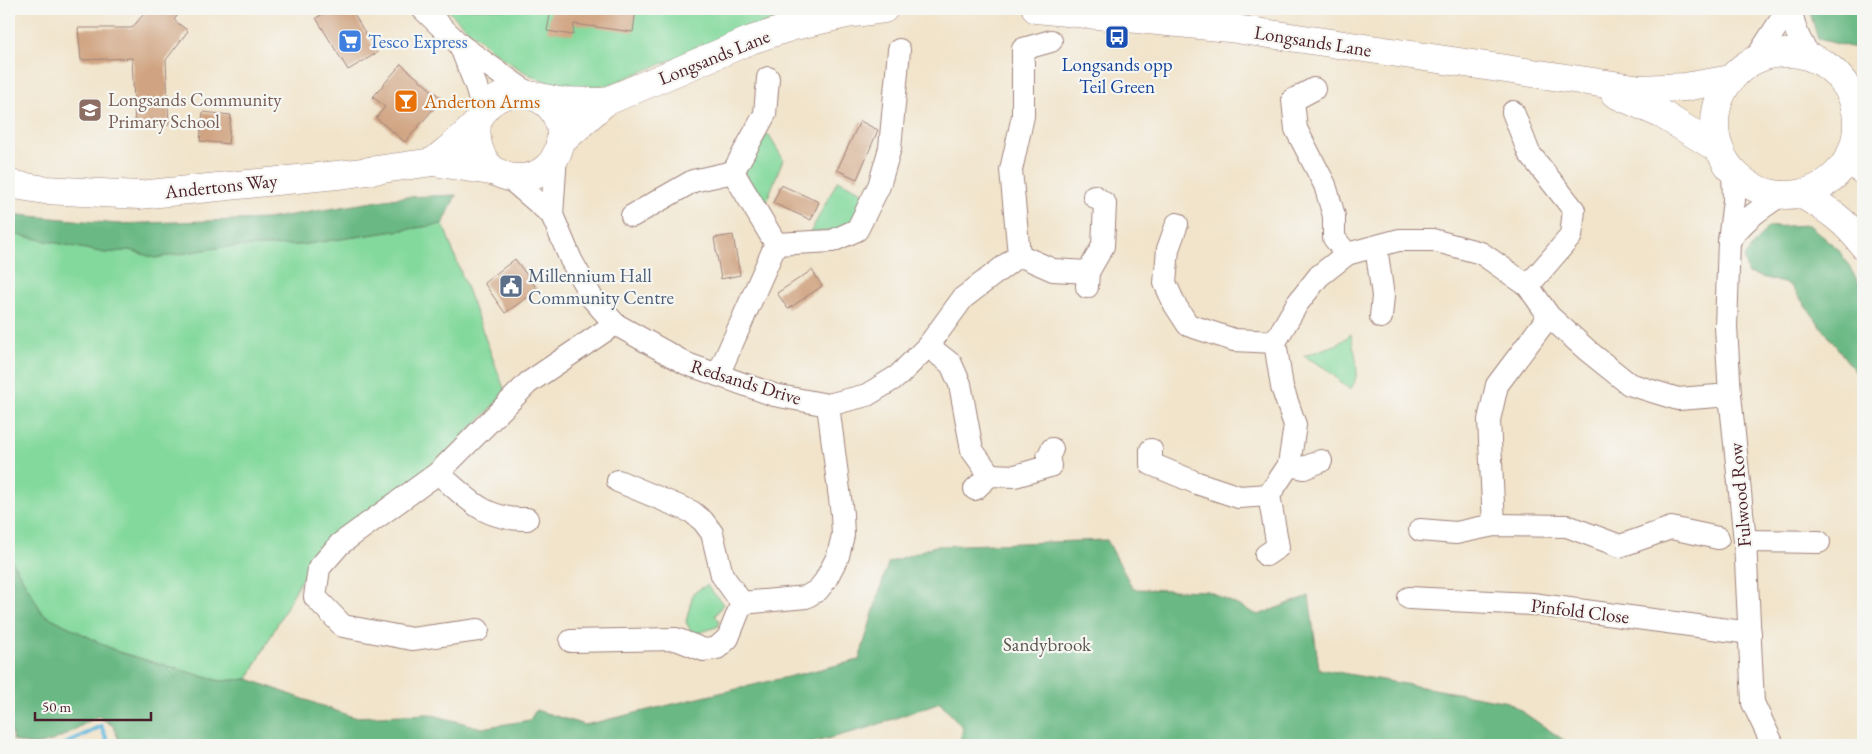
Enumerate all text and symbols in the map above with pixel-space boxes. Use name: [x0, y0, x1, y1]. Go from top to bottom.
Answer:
street label: Longsands Lane: [1253, 19, 1373, 63]
street label: Longsands Lane: [655, 23, 773, 91]
bus stop icon: Longsands opp Teil Green: [1104, 24, 1130, 50]
supermarket icon: Tesco Express: [337, 28, 363, 54]
place label: Tesco Express: [368, 29, 468, 54]
place label: Longsands opp Teil Green: [1061, 52, 1173, 99]
place label: Longsands Community Primary School: [108, 87, 282, 134]
bar icon: Anderton Arms: [393, 88, 419, 114]
place label: Anderton Arms: [423, 89, 540, 114]
school or university icon: Longsands Community Primary School: [77, 97, 103, 123]
street label: Andertons Way: [162, 168, 279, 204]
place label: Millennium Hall Community Centre: [528, 263, 674, 310]
public building icon: Millennium Hall Community Centre: [498, 273, 524, 299]
street label: Redsands Drive: [688, 353, 804, 411]
street label: Fulwood Row: [1723, 441, 1757, 548]
street label: Pinfold Close: [1529, 593, 1631, 629]
park label: Sandybrook: [1003, 632, 1092, 657]
scale bar: [35, 689, 151, 721]
text: 50 m: [42, 697, 71, 716]

